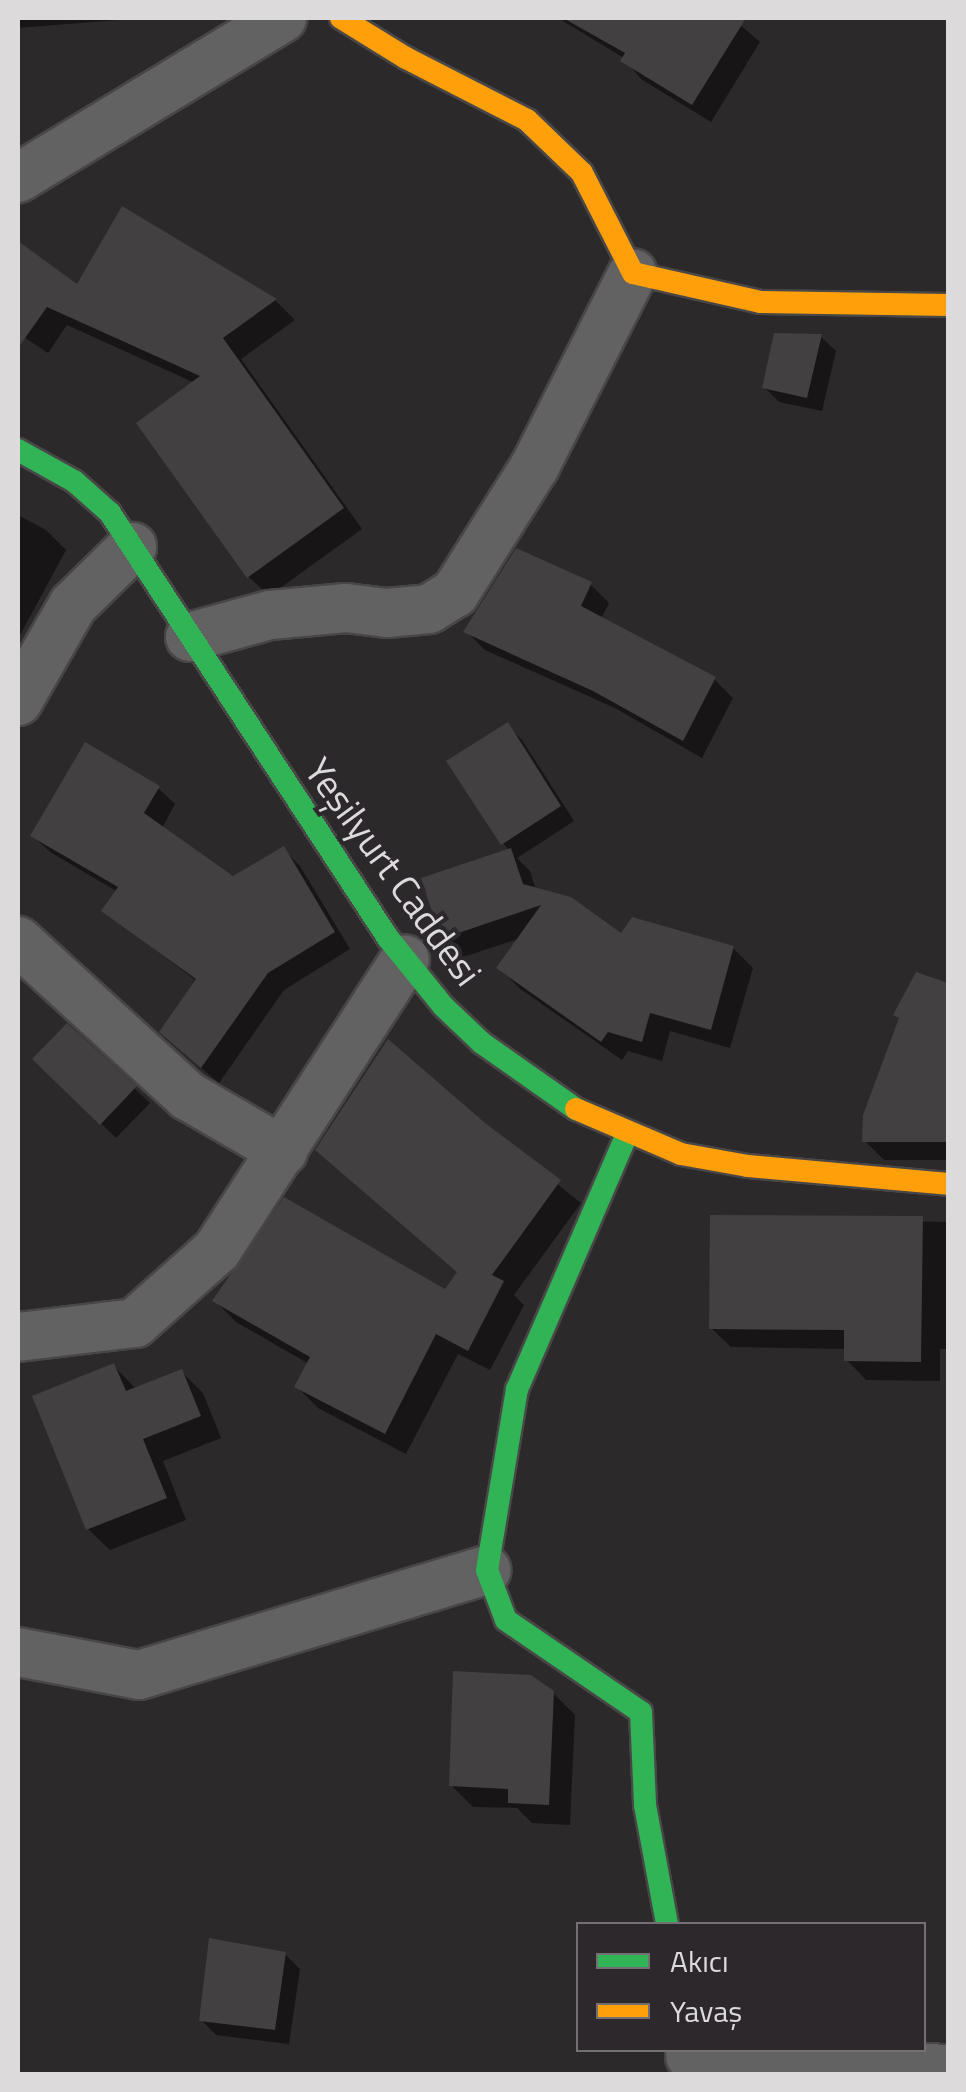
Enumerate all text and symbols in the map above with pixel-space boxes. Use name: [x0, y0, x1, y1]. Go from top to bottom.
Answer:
street label: Yeşilyurt Caddesi: [295, 749, 491, 995]
legend: [576, 1922, 926, 2052]
text: Akıcı: [670, 1938, 728, 1984]
text: Yavaş: [670, 1988, 742, 2034]

